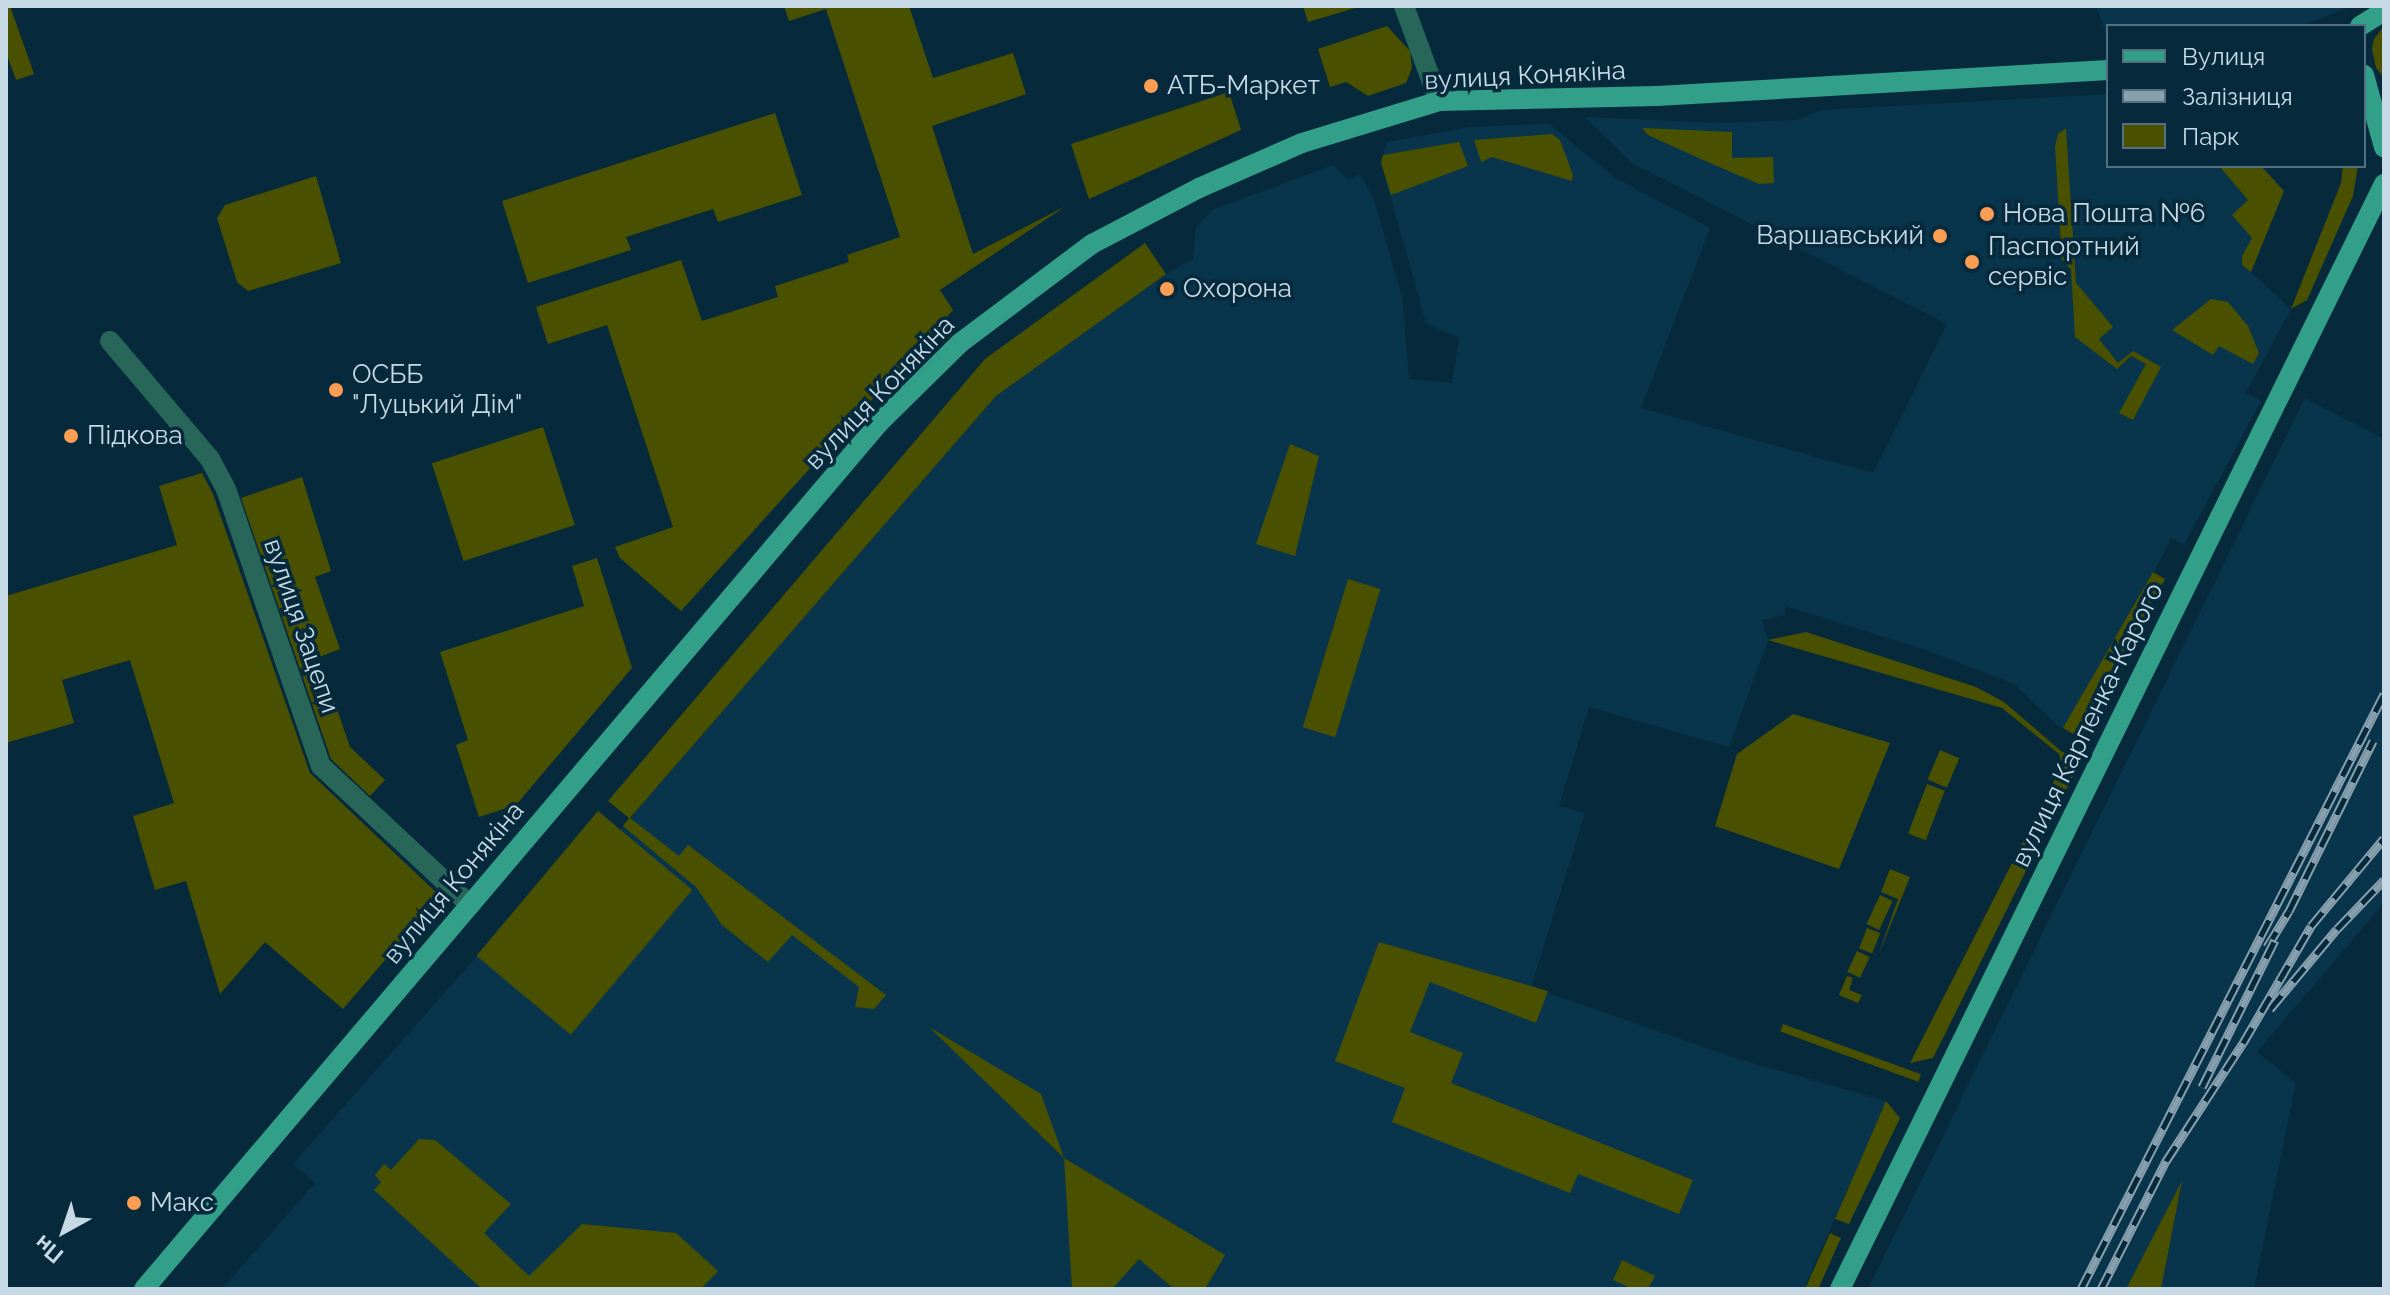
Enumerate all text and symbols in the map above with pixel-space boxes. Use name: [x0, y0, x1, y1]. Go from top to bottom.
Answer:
legend: [2106, 24, 2366, 168]
text: Вулиця: [2182, 42, 2265, 71]
street label: вулиця Конякіна: [1423, 55, 1627, 97]
place label: АТБ-Маркет: [1167, 70, 1320, 102]
marker: АТБ-Маркет: [1142, 77, 1160, 95]
text: Залізниця: [2182, 82, 2293, 111]
text: Парк: [2182, 122, 2240, 151]
place label: Нова Пошта №6: [2003, 198, 2205, 230]
marker: Нова Пошта №6: [1978, 205, 1996, 223]
place label: Варшавський: [1756, 220, 1924, 252]
marker: Варшавський: [1931, 227, 1949, 245]
place label: Паспортний сервіс: [1988, 231, 2140, 292]
marker: Паспортний сервіс: [1963, 253, 1981, 271]
place label: Охорона: [1183, 273, 1292, 305]
marker: Охорона: [1158, 280, 1176, 298]
street label: вулиця Конякіна: [799, 310, 961, 476]
place label: ОСББ "Луцький Дім": [352, 359, 522, 420]
marker: ОСББ "Луцький Дім": [327, 381, 345, 399]
place label: Підкова: [87, 420, 183, 452]
marker: Підкова: [62, 427, 80, 445]
street label: вулиця Зацепи: [257, 535, 345, 717]
street label: вулиця Карпенка-Карого: [2006, 578, 2170, 872]
street label: вулиця Конякіна: [377, 796, 531, 970]
place label: Макс: [150, 1187, 214, 1219]
north arrow: [24, 1191, 104, 1271]
marker: Макс: [125, 1194, 143, 1212]
text: Пн: [29, 1230, 68, 1269]

